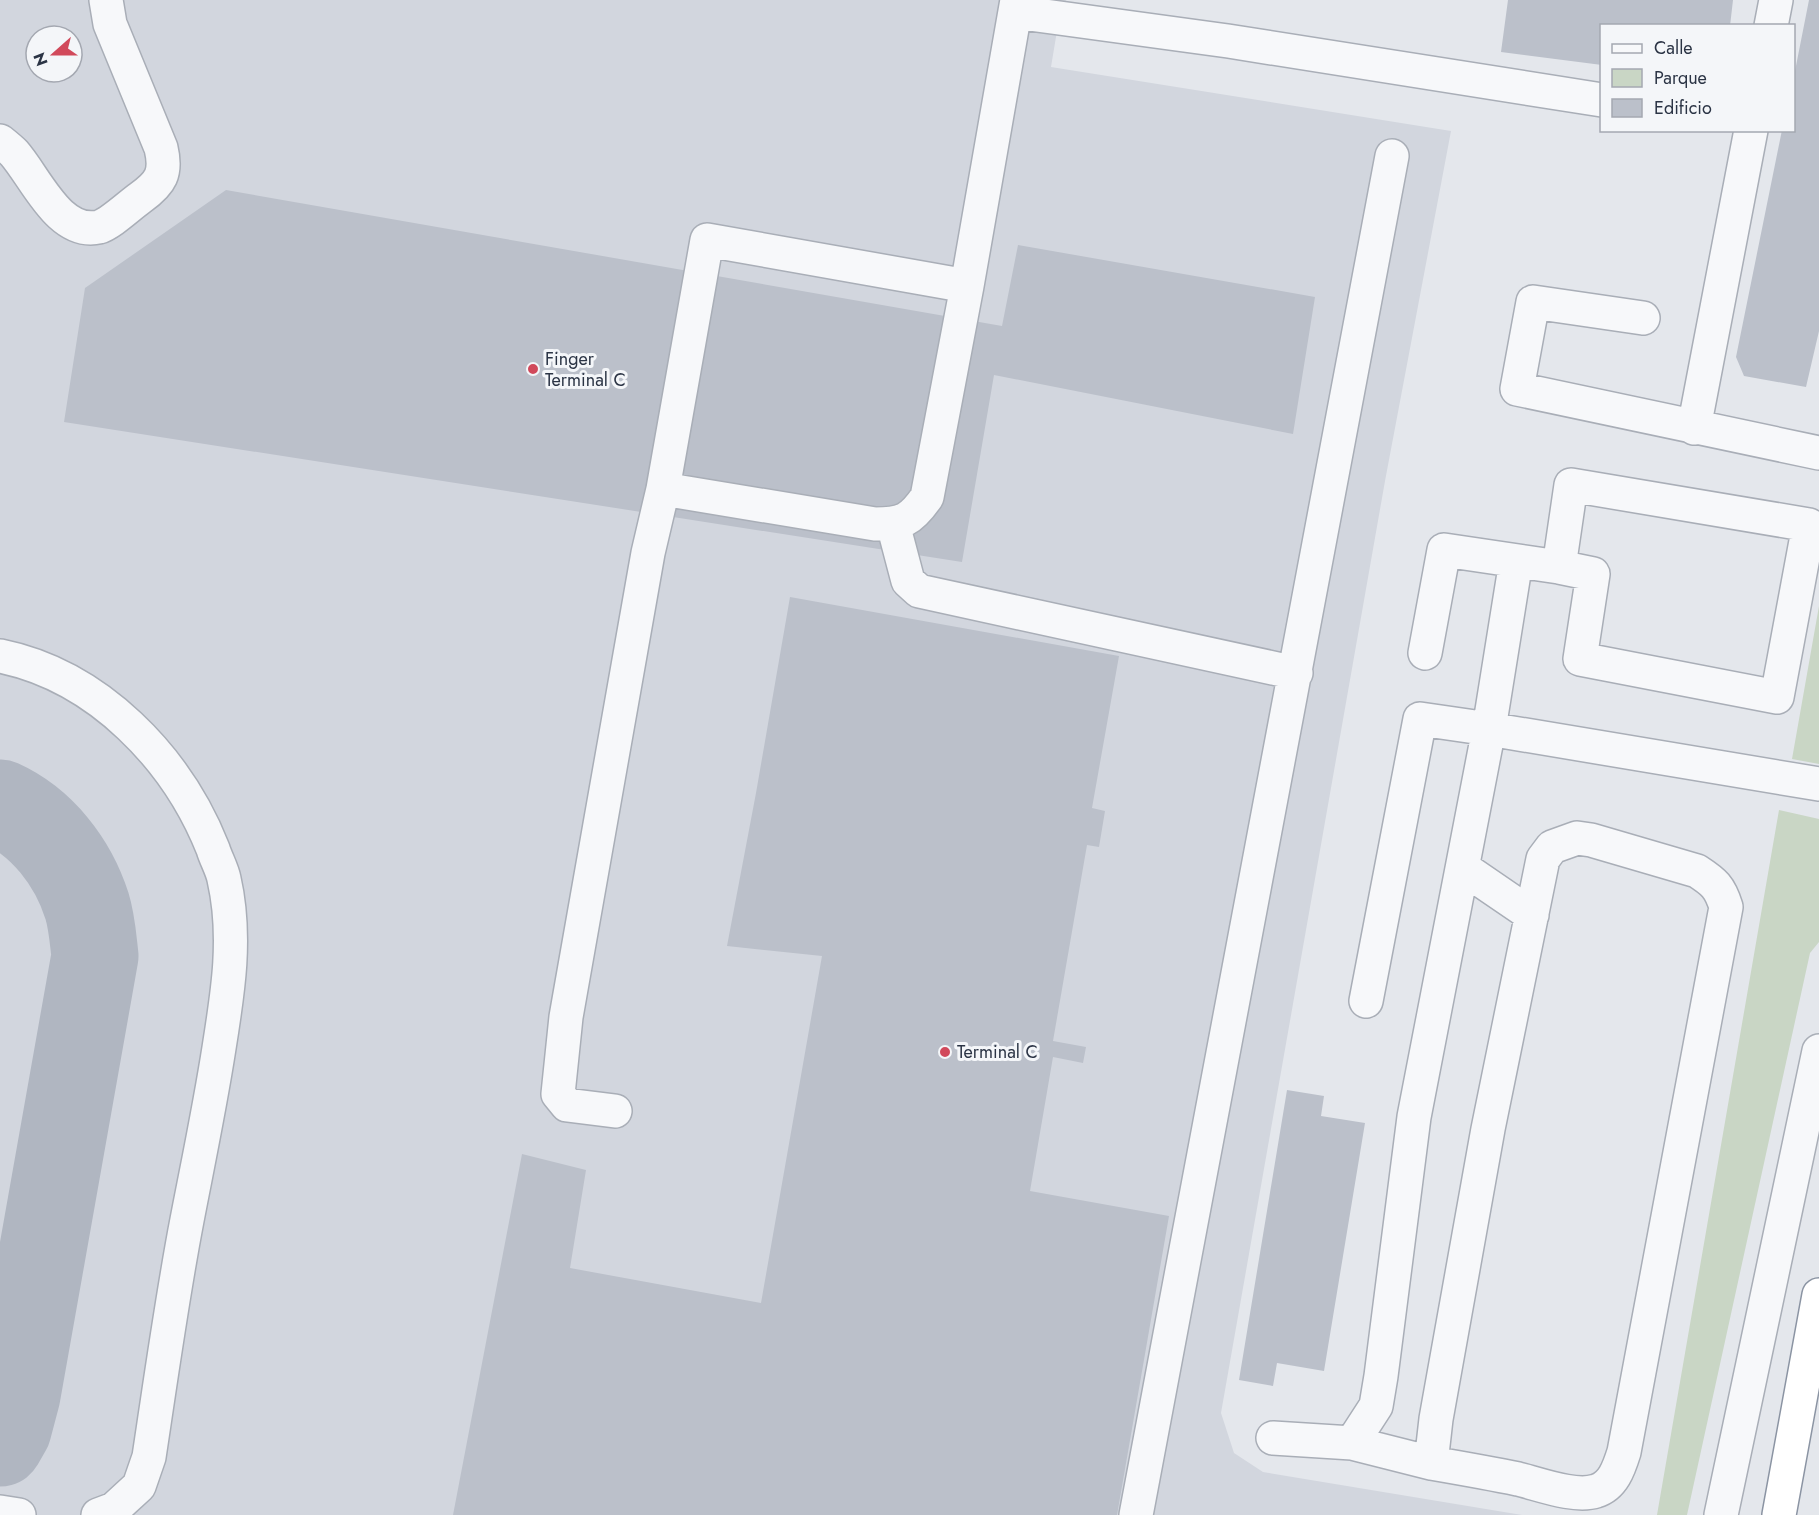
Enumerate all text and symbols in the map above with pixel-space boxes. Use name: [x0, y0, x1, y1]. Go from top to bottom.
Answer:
north arrow: [24, 24, 84, 84]
legend: [1600, 24, 1795, 132]
text: Calle: [1654, 35, 1693, 61]
text: N: [27, 49, 53, 69]
text: Parque: [1654, 65, 1707, 91]
text: Edificio: [1654, 95, 1712, 121]
place label: Finger Terminal C: [545, 346, 626, 393]
marker: Finger Terminal C: [526, 362, 540, 376]
place label: Terminal C: [957, 1039, 1038, 1065]
marker: Terminal C: [938, 1045, 952, 1059]

